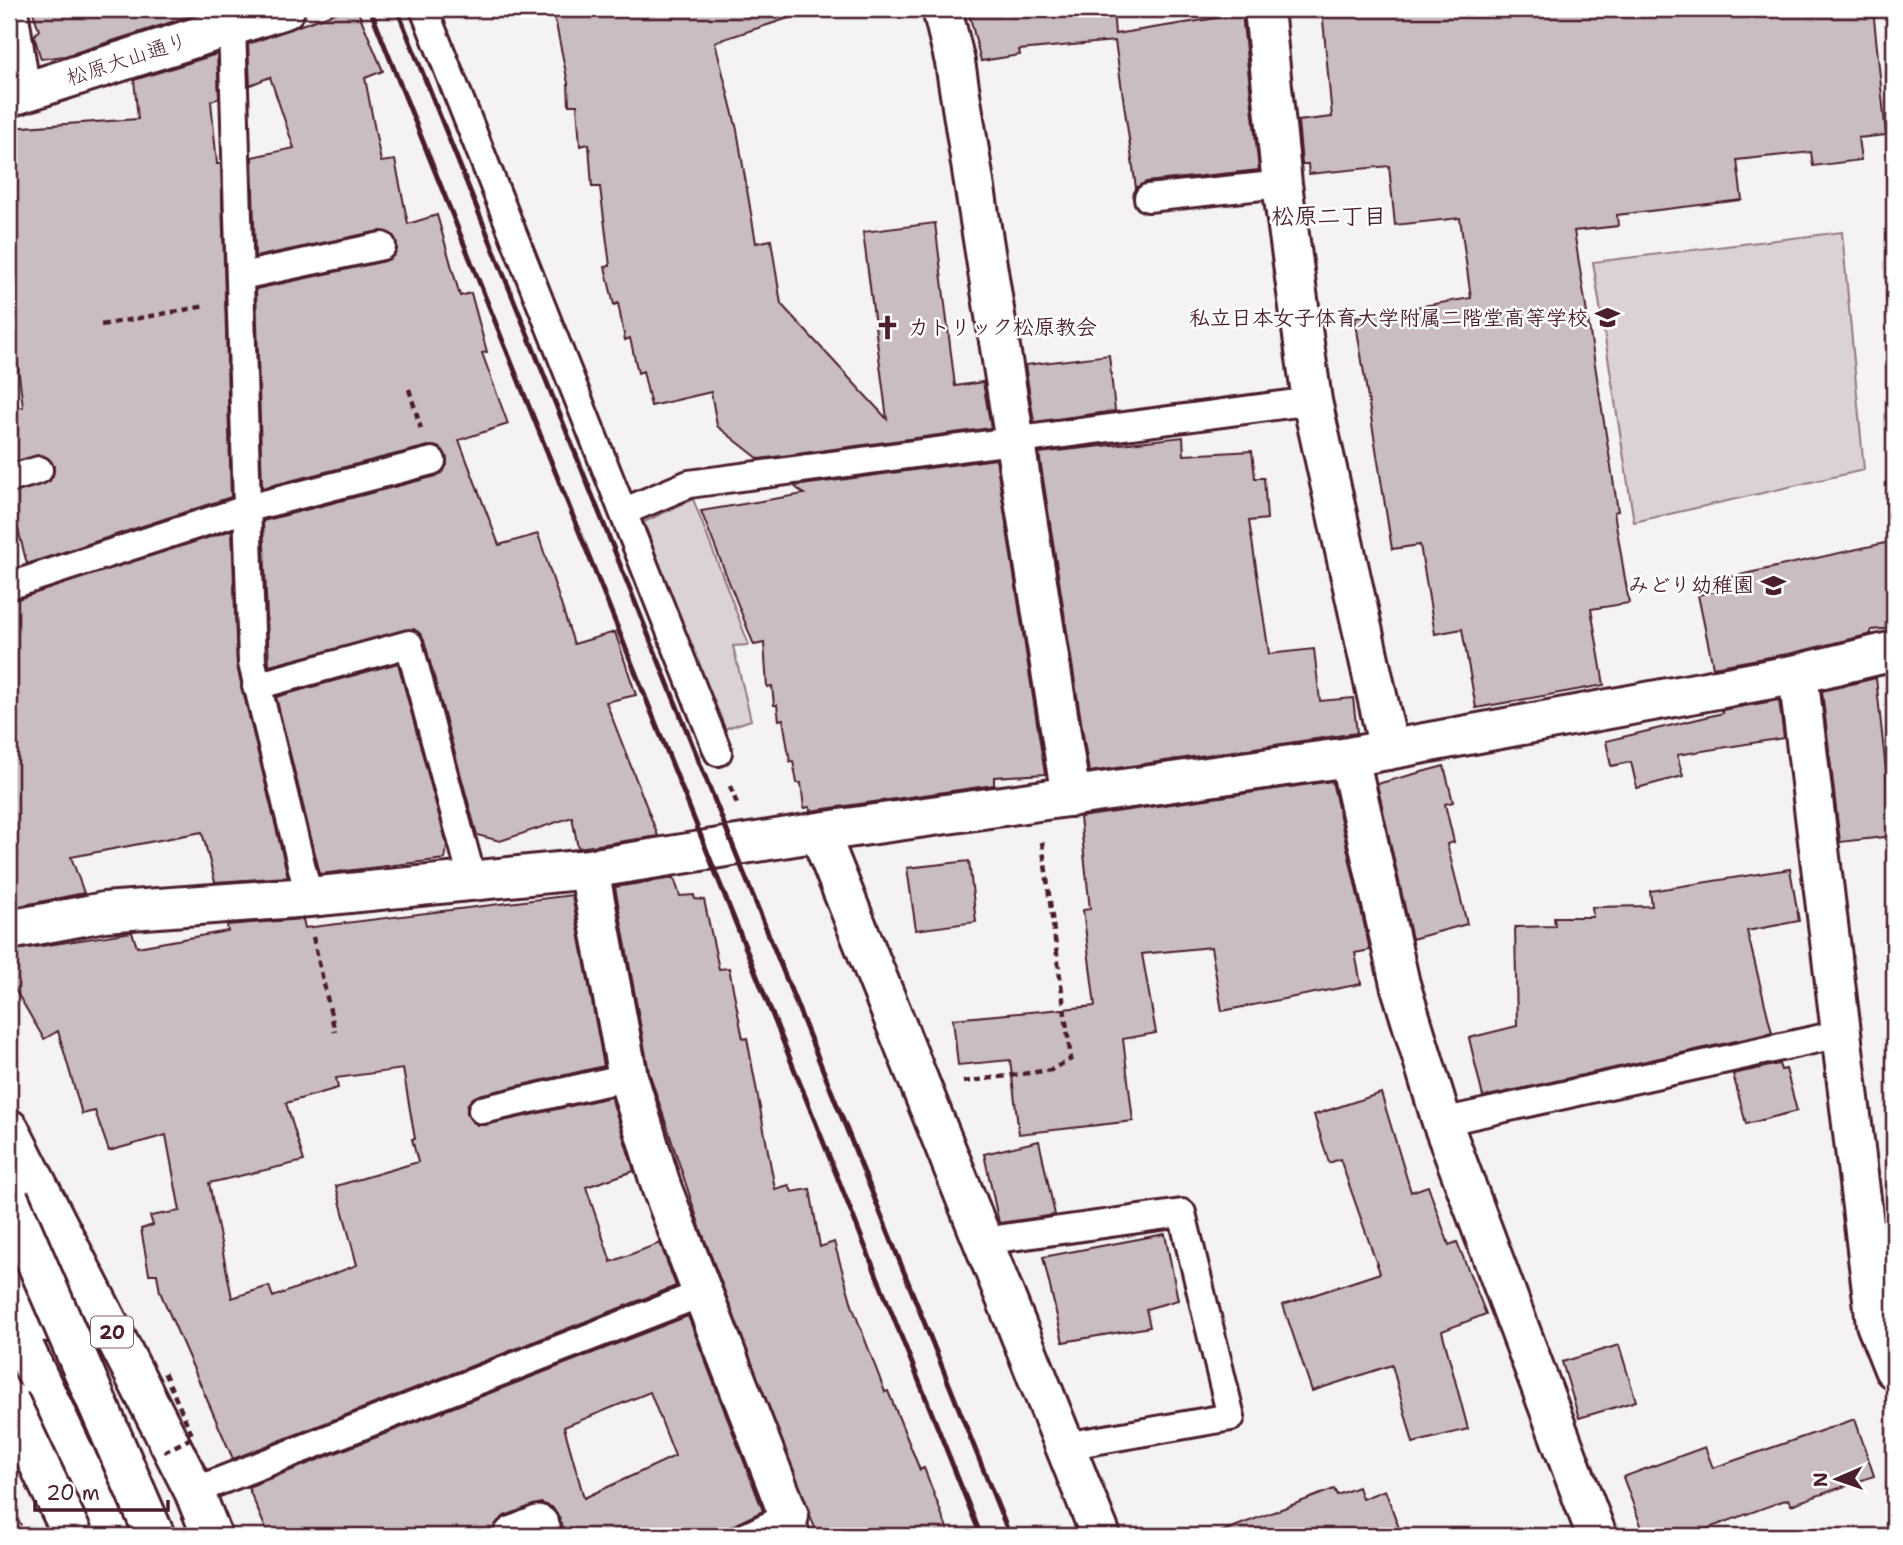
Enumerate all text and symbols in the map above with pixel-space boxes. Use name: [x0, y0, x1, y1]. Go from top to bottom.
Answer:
street label: 松原大山通り: [63, 26, 191, 92]
district label: 松原二丁目: [1272, 201, 1387, 231]
place label: 私立日本女子体育大学附属二階堂高等学校: [1189, 304, 1588, 332]
school or university icon: 私立日本女子体育大学附属二階堂高等学校: [1594, 304, 1622, 332]
church icon: カトリック松原教会: [874, 313, 902, 341]
place label: カトリック松原教会: [908, 313, 1097, 341]
place label: みどり幼稚園: [1628, 571, 1754, 599]
school or university icon: みどり幼稚園: [1760, 571, 1788, 599]
road number: 20: [91, 1316, 133, 1348]
north arrow: [1801, 1444, 1871, 1514]
scale bar: [35, 1468, 168, 1512]
text: N: [1808, 1472, 1833, 1488]
text: 20 m: [46, 1479, 100, 1507]

